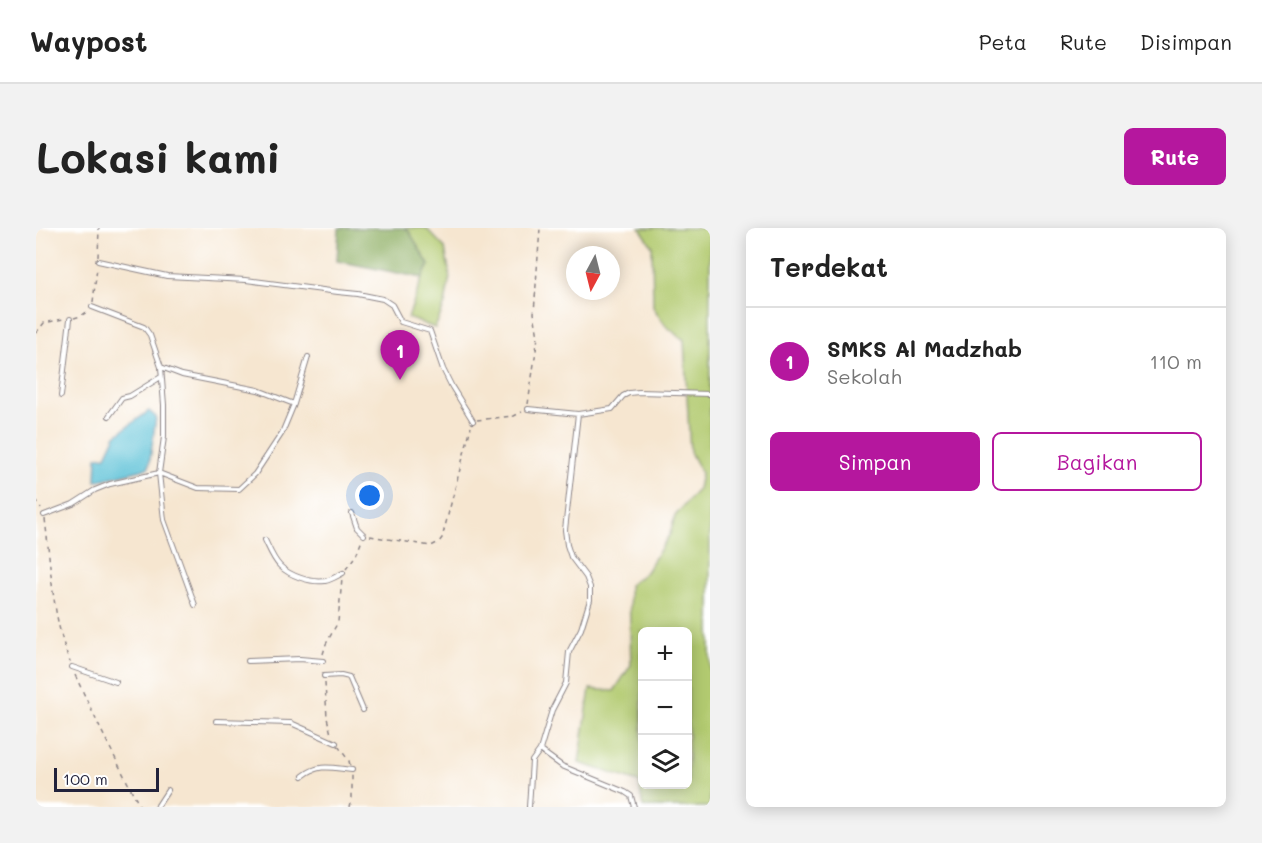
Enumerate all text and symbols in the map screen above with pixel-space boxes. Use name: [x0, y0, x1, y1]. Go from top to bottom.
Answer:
text: Waypost: [30, 23, 147, 59]
text: Peta: [979, 28, 1027, 55]
text: Rute: [1060, 28, 1107, 55]
text: Disimpan: [1140, 28, 1232, 55]
button: Rute: [1124, 128, 1226, 185]
text: Lokasi kami: [36, 129, 281, 184]
north arrow: [566, 246, 620, 300]
text: Terdekat: [770, 250, 888, 284]
pin: 1: [380, 330, 420, 380]
text: SMKS Al Madzhab: [827, 334, 1022, 363]
text: 1: [785, 348, 794, 374]
text: 110 m: [1149, 348, 1202, 374]
text: Sekolah: [827, 363, 902, 389]
button: Simpan: [770, 432, 980, 491]
button: Bagikan: [992, 432, 1202, 491]
your location: [355, 481, 384, 510]
map controls: [638, 627, 692, 789]
button: +: [638, 627, 692, 681]
button: −: [638, 681, 692, 735]
button: layers: [638, 735, 692, 789]
scale bar: [54, 765, 159, 792]
text: 100 m: [63, 768, 108, 789]

